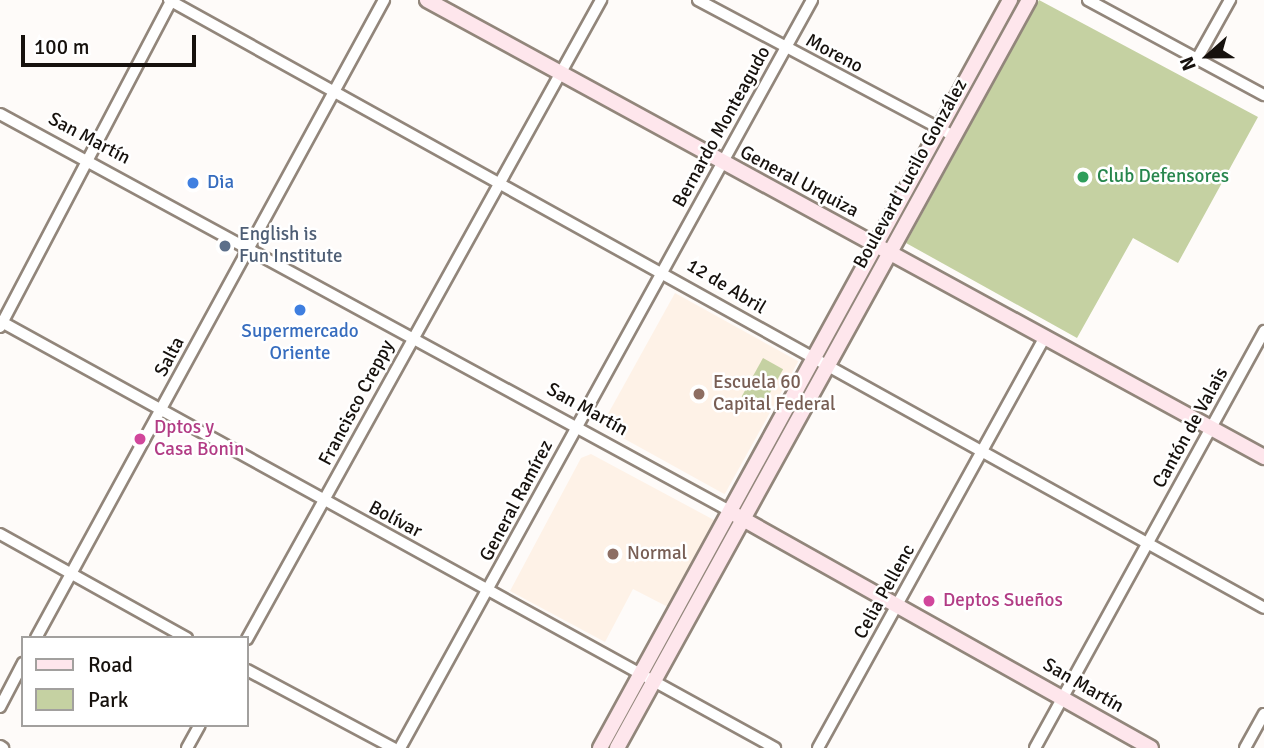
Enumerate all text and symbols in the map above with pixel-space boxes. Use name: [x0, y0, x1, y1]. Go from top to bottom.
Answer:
scale bar: [24, 21, 200, 65]
north arrow: [1173, 21, 1243, 91]
street label: Moreno: [801, 29, 867, 79]
text: 100 m: [34, 34, 89, 60]
street label: Bernardo Monteagudo: [668, 43, 776, 211]
text: N: [1175, 53, 1202, 74]
street label: Boulevard Lucilo González: [849, 75, 973, 273]
street label: San Martín: [44, 108, 134, 170]
street label: General Urquiza: [736, 141, 862, 223]
place label: Club Defensores: [1097, 166, 1229, 188]
marker: Club Defensores: [1075, 169, 1091, 185]
place label: Dia: [207, 172, 234, 194]
marker: Dia: [185, 175, 201, 191]
place label: English is Fun Institute: [239, 224, 342, 268]
marker: English is Fun Institute: [217, 238, 233, 254]
street label: 12 de Abril: [682, 255, 770, 319]
marker: Supermercado Oriente: [292, 302, 308, 318]
place label: Supermercado Oriente: [241, 321, 359, 365]
street label: Salta: [150, 333, 190, 381]
street label: Francisco Creppy: [314, 336, 400, 470]
street label: Cantón de Valais: [1148, 364, 1234, 492]
place label: Escuela 60 Capital Federal: [713, 372, 836, 416]
street label: San Martín: [542, 378, 632, 442]
marker: Escuela 60 Capital Federal: [691, 386, 707, 402]
place label: Dptos y Casa Bonin: [154, 417, 244, 461]
marker: Dptos y Casa Bonin: [132, 431, 148, 447]
street label: General Ramírez: [476, 437, 558, 565]
street label: Bolívar: [364, 497, 426, 543]
street label: Celia Pellenc: [850, 541, 920, 643]
place label: Normal: [627, 543, 687, 565]
marker: Normal: [605, 546, 621, 562]
place label: Deptos Sueños: [943, 590, 1063, 612]
marker: Deptos Sueños: [921, 593, 937, 609]
legend: [21, 636, 248, 727]
text: Road: [88, 652, 133, 678]
street label: San Martín: [1039, 654, 1127, 718]
text: Park: [88, 687, 128, 713]

